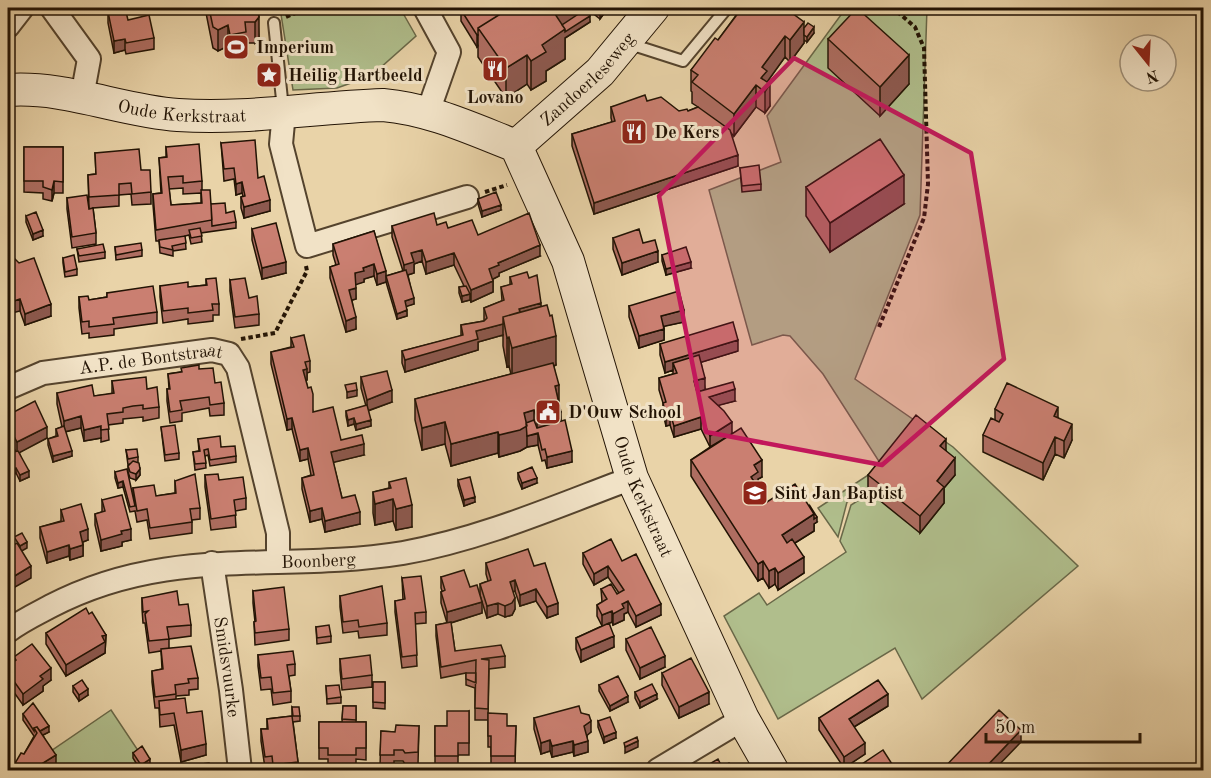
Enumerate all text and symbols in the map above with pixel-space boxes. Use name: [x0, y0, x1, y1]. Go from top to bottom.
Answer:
street label: Zandoerleseweg: [537, 29, 639, 130]
sports icon: Imperium: [221, 32, 251, 62]
north arrow: [1118, 33, 1178, 93]
place label: Imperium: [256, 39, 334, 57]
restaurant icon: Lovano: [480, 54, 510, 84]
place icon: Heilig Hartbeeld: [254, 60, 284, 90]
text: N: [1143, 66, 1160, 85]
place label: Heilig Hartbeeld: [288, 67, 423, 85]
place label: Lovano: [467, 89, 524, 107]
street label: Oude Kerkstraat: [116, 97, 247, 126]
restaurant icon: De Kers: [619, 117, 649, 147]
place label: De Kers: [654, 124, 720, 142]
street label: A.P. de Bontstraat: [78, 341, 225, 378]
public building icon: D'Ouw School: [533, 397, 563, 427]
place label: D'Ouw School: [568, 404, 682, 422]
street label: Oude Kerkstraat: [610, 434, 675, 560]
school or university icon: Sint Jan Baptist: [740, 478, 770, 508]
place label: Sint Jan Baptist: [774, 485, 904, 503]
street label: Boonberg: [281, 551, 357, 572]
street label: Smidsvuurke: [210, 616, 242, 718]
scale bar: [986, 706, 1140, 744]
text: 50 m: [995, 719, 1035, 737]

